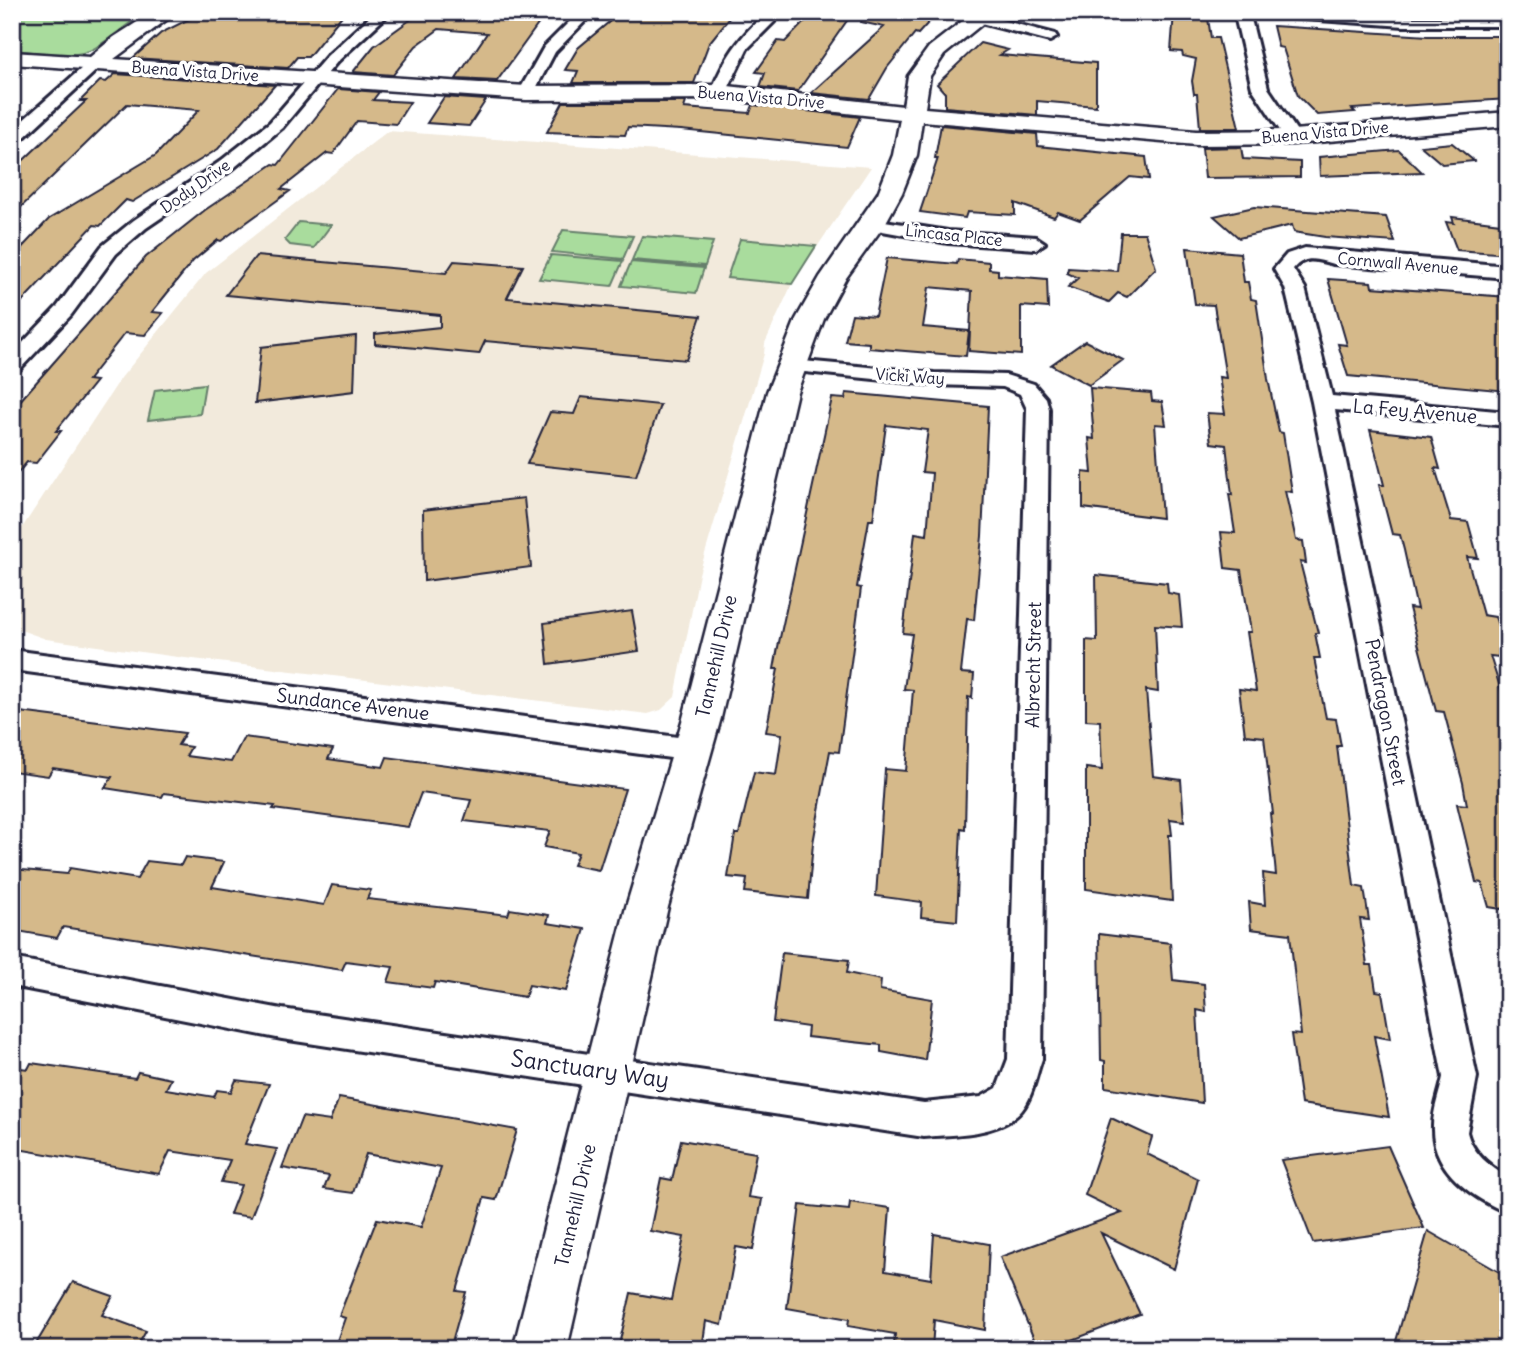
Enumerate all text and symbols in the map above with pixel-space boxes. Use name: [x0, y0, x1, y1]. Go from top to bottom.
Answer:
street label: Buena Vista Drive: [131, 57, 259, 85]
street label: Buena Vista Drive: [697, 81, 825, 113]
street label: Buena Vista Drive: [1261, 116, 1389, 148]
street label: Dody Drive: [156, 155, 234, 217]
street label: Lincasa Place: [904, 220, 1004, 250]
street label: Cornwall Avenue: [1337, 248, 1459, 278]
street label: Vicki Way: [875, 364, 945, 388]
street label: La Fey Avenue: [1352, 394, 1478, 428]
street label: Tannehill Drive: [690, 592, 742, 720]
street label: Albrecht Street: [1020, 602, 1046, 728]
street label: Pendragon Street: [1360, 637, 1412, 787]
street label: Sundance Avenue: [275, 683, 431, 725]
street label: Sanctuary Way: [509, 1043, 671, 1094]
street label: Tannehill Drive: [549, 1141, 601, 1269]

